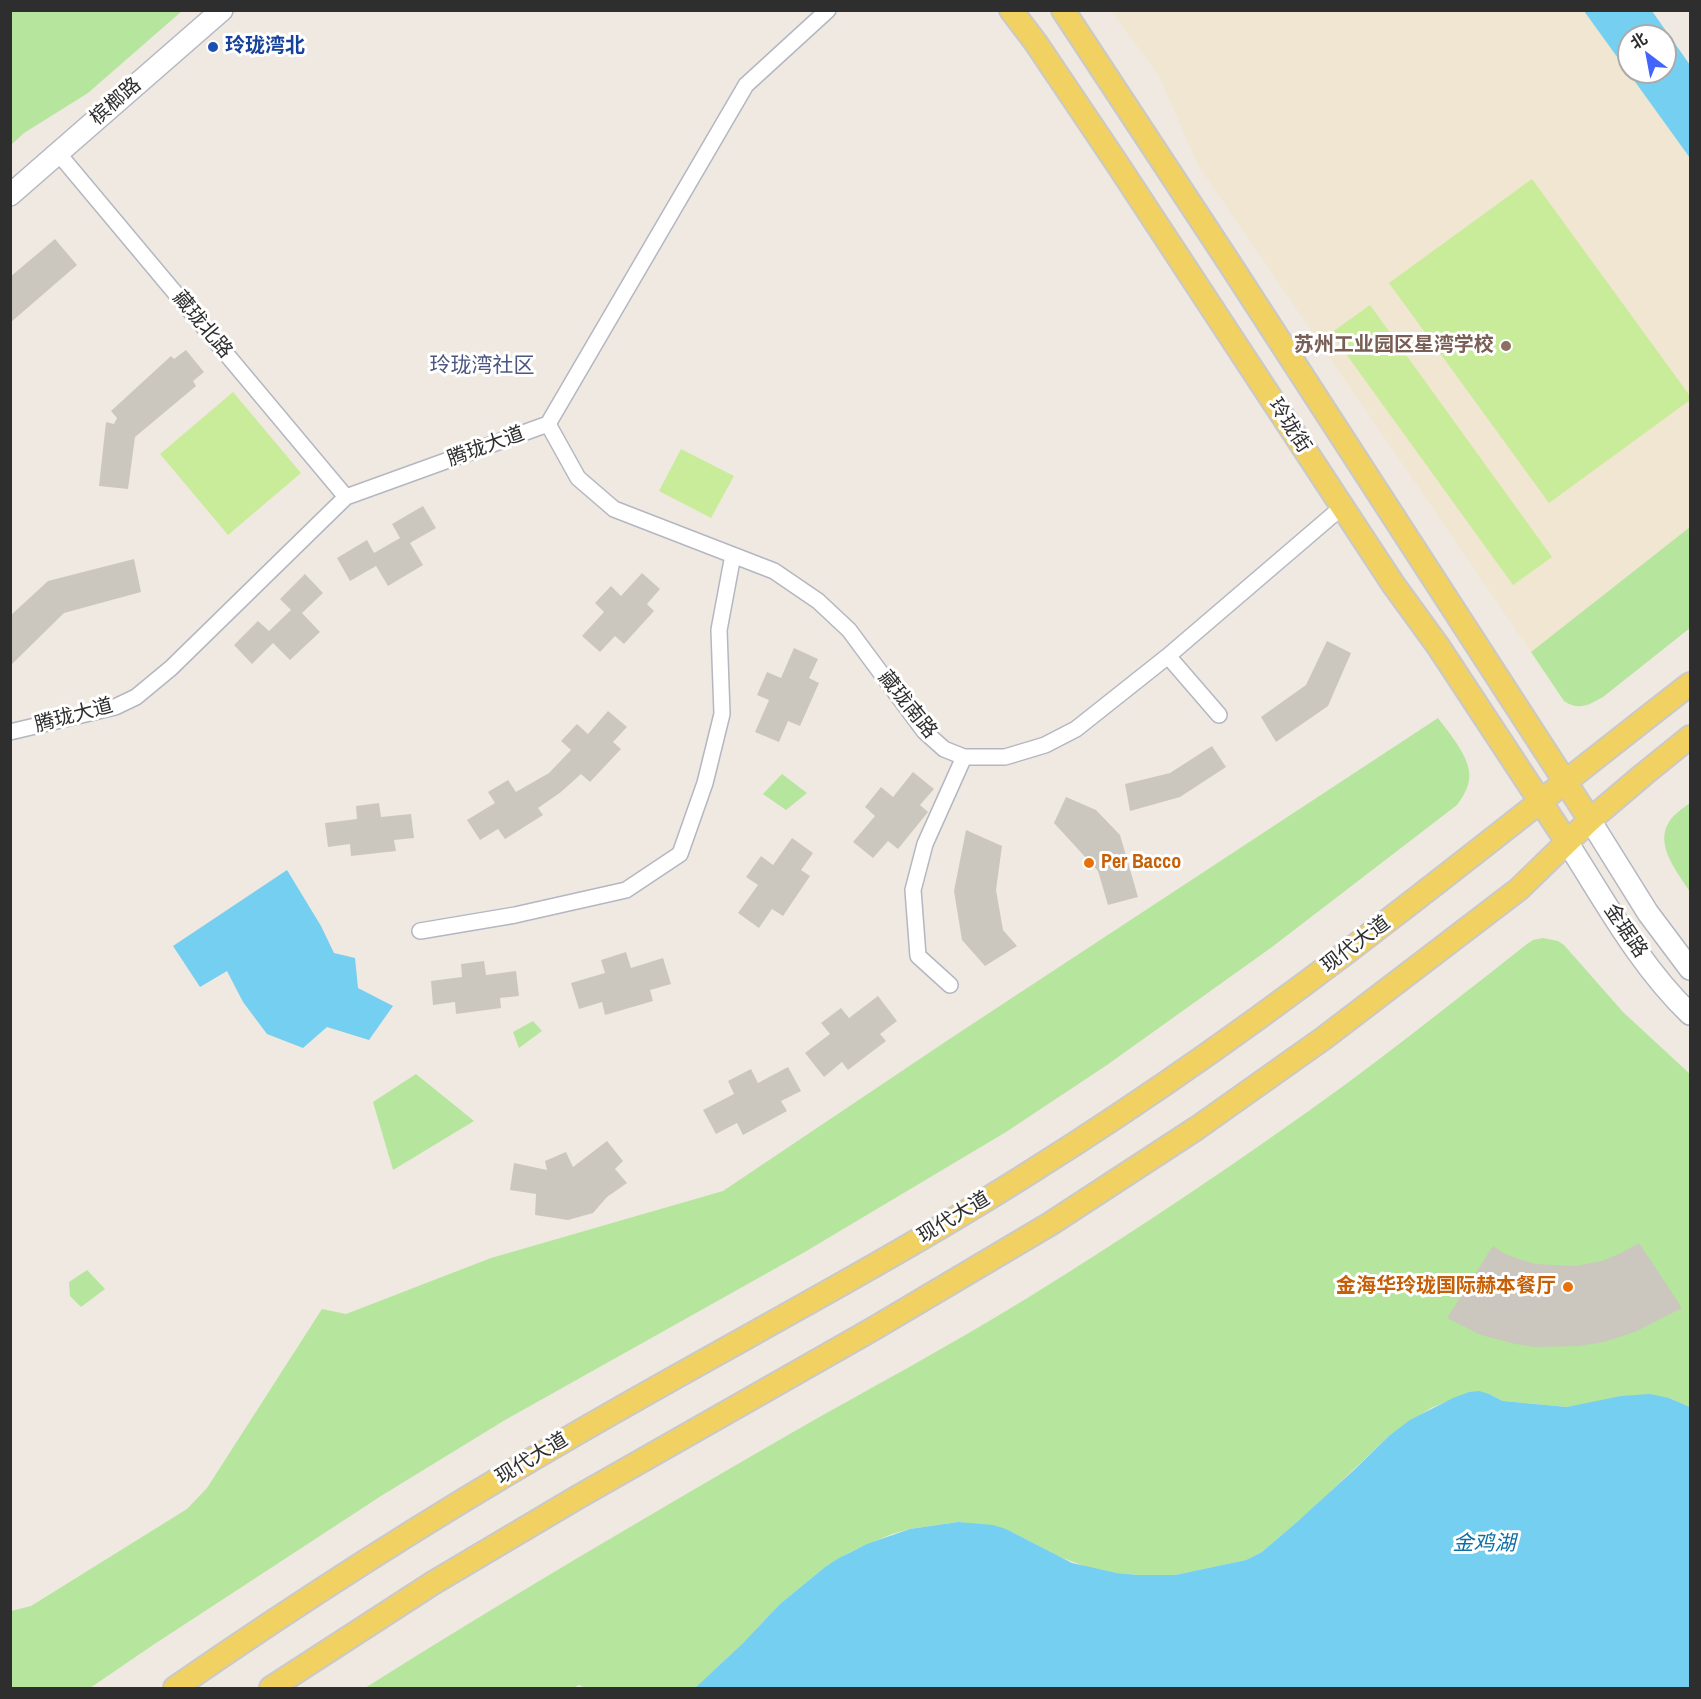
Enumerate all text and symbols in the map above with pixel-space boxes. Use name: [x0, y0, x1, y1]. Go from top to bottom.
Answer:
north arrow: [1617, 24, 1677, 84]
text: 北: [1626, 27, 1651, 54]
place label: 玲珑湾北: [225, 35, 305, 59]
marker: 玲珑湾北: [206, 40, 220, 54]
street label: 槟榔路: [85, 73, 147, 131]
street label: 藏珑北路: [167, 287, 237, 363]
place label: 苏州工业园区星湾学校: [1294, 334, 1494, 358]
marker: 苏州工业园区星湾学校: [1499, 339, 1513, 353]
district label: 玲珑湾社区: [430, 353, 534, 379]
street label: 玲珑街: [1263, 394, 1315, 458]
street label: 腾珑大道: [444, 422, 528, 472]
street label: 藏珑南路: [873, 666, 941, 744]
street label: 腾珑大道: [32, 694, 116, 738]
place label: Per Bacco: [1101, 851, 1181, 875]
marker: Per Bacco: [1082, 856, 1096, 870]
street label: 金琚路: [1598, 899, 1652, 963]
street label: 现代大道: [1317, 911, 1395, 979]
street label: 现代大道: [914, 1187, 994, 1249]
place label: 金海华玲珑国际赫本餐厅: [1336, 1275, 1556, 1299]
marker: 金海华玲珑国际赫本餐厅: [1561, 1280, 1575, 1294]
street label: 现代大道: [492, 1428, 572, 1490]
water label: 金鸡湖: [1453, 1531, 1515, 1557]

